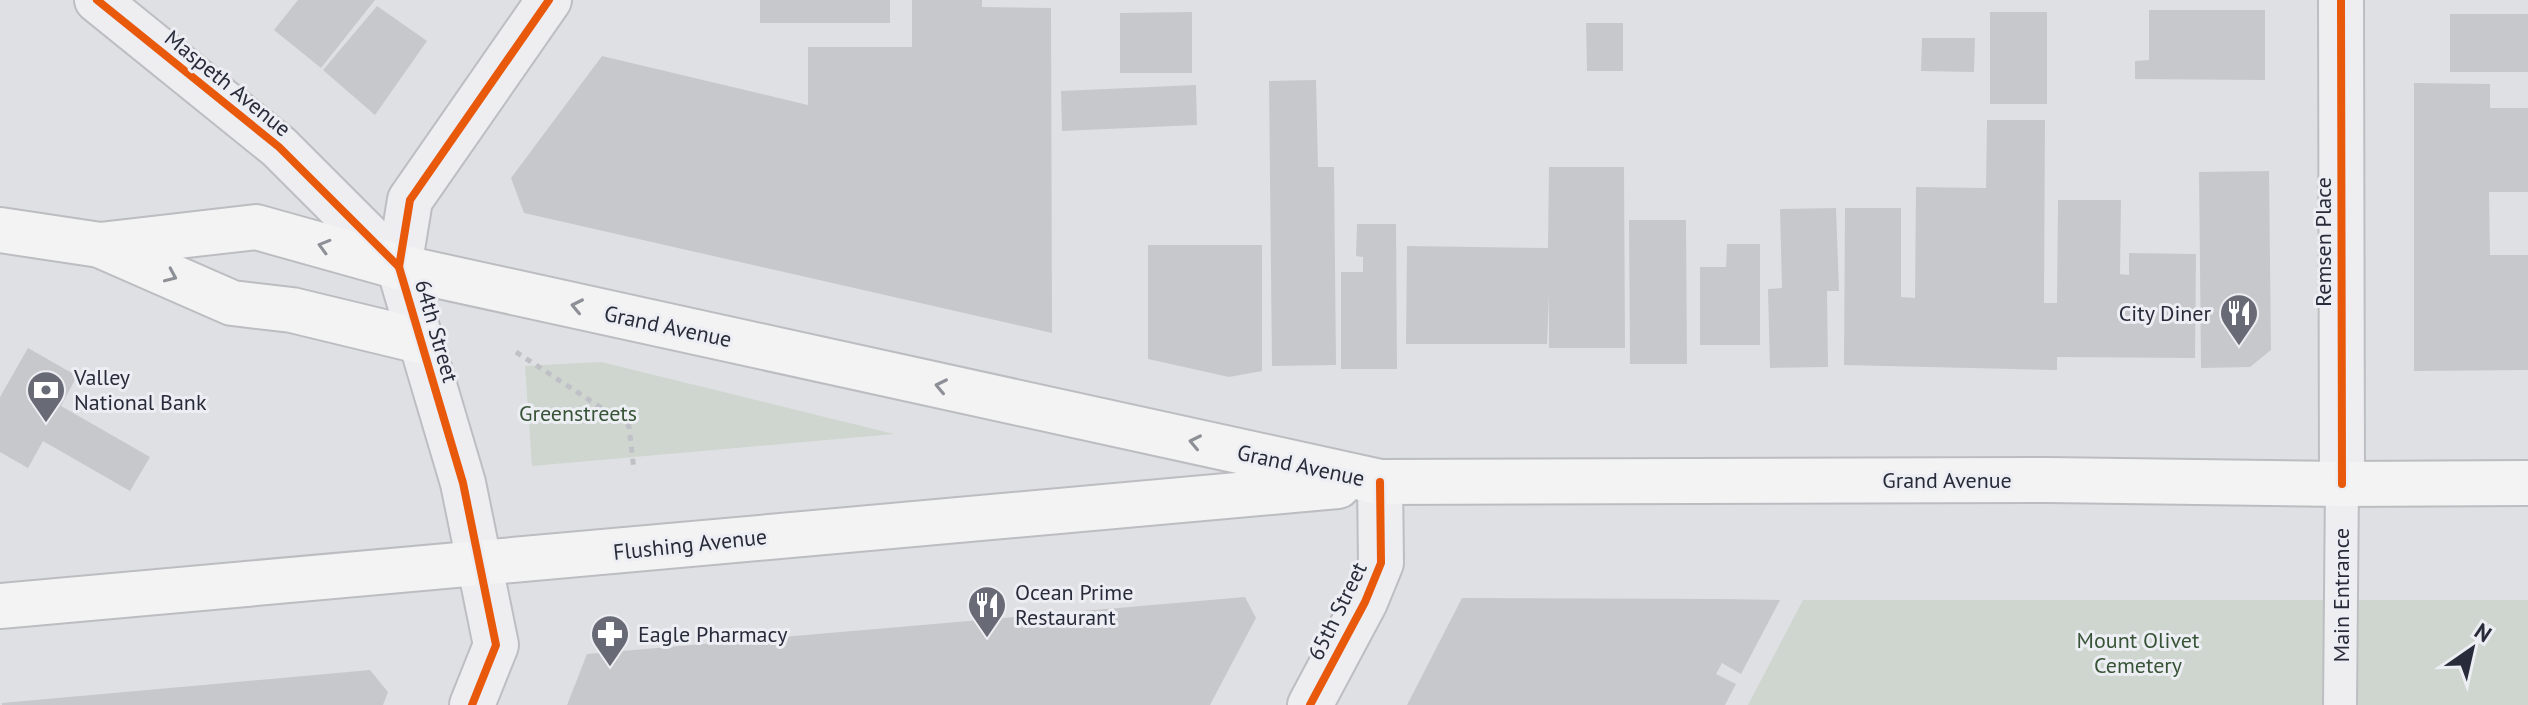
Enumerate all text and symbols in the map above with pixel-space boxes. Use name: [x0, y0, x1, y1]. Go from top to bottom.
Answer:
street label: Maspeth Avenue: [159, 24, 297, 142]
street label: Remsen Place: [2309, 177, 2337, 307]
one-way arrow: [318, 239, 332, 255]
one-way arrow: [163, 267, 178, 283]
street label: 64th Street: [409, 276, 465, 386]
restaurant icon: City Diner: [2218, 292, 2260, 347]
one-way arrow: [571, 299, 584, 316]
street label: Grand Avenue: [602, 299, 734, 353]
place label: City Diner: [2119, 299, 2212, 327]
place label: Valley National Bank: [73, 363, 207, 416]
bank icon: Valley National Bank: [25, 369, 67, 424]
one-way arrow: [935, 378, 948, 395]
park label: Greenstreets: [519, 399, 637, 427]
one-way arrow: [1189, 434, 1202, 451]
street label: Grand Avenue: [1235, 438, 1367, 492]
street label: Grand Avenue: [1882, 466, 2012, 494]
street label: Flushing Avenue: [612, 522, 768, 566]
street label: Main Entrance: [2327, 528, 2355, 662]
street label: 65th Street: [1301, 557, 1373, 665]
place label: Ocean Prime Restaurant: [1015, 578, 1133, 631]
restaurant icon: Ocean Prime Restaurant: [966, 584, 1008, 639]
north arrow: [2432, 609, 2512, 689]
pharmacy icon: Eagle Pharmacy: [589, 613, 631, 668]
text: N: [2469, 617, 2497, 648]
place label: Eagle Pharmacy: [638, 620, 788, 648]
park label: Mount Olivet Cemetery: [2077, 626, 2200, 679]

